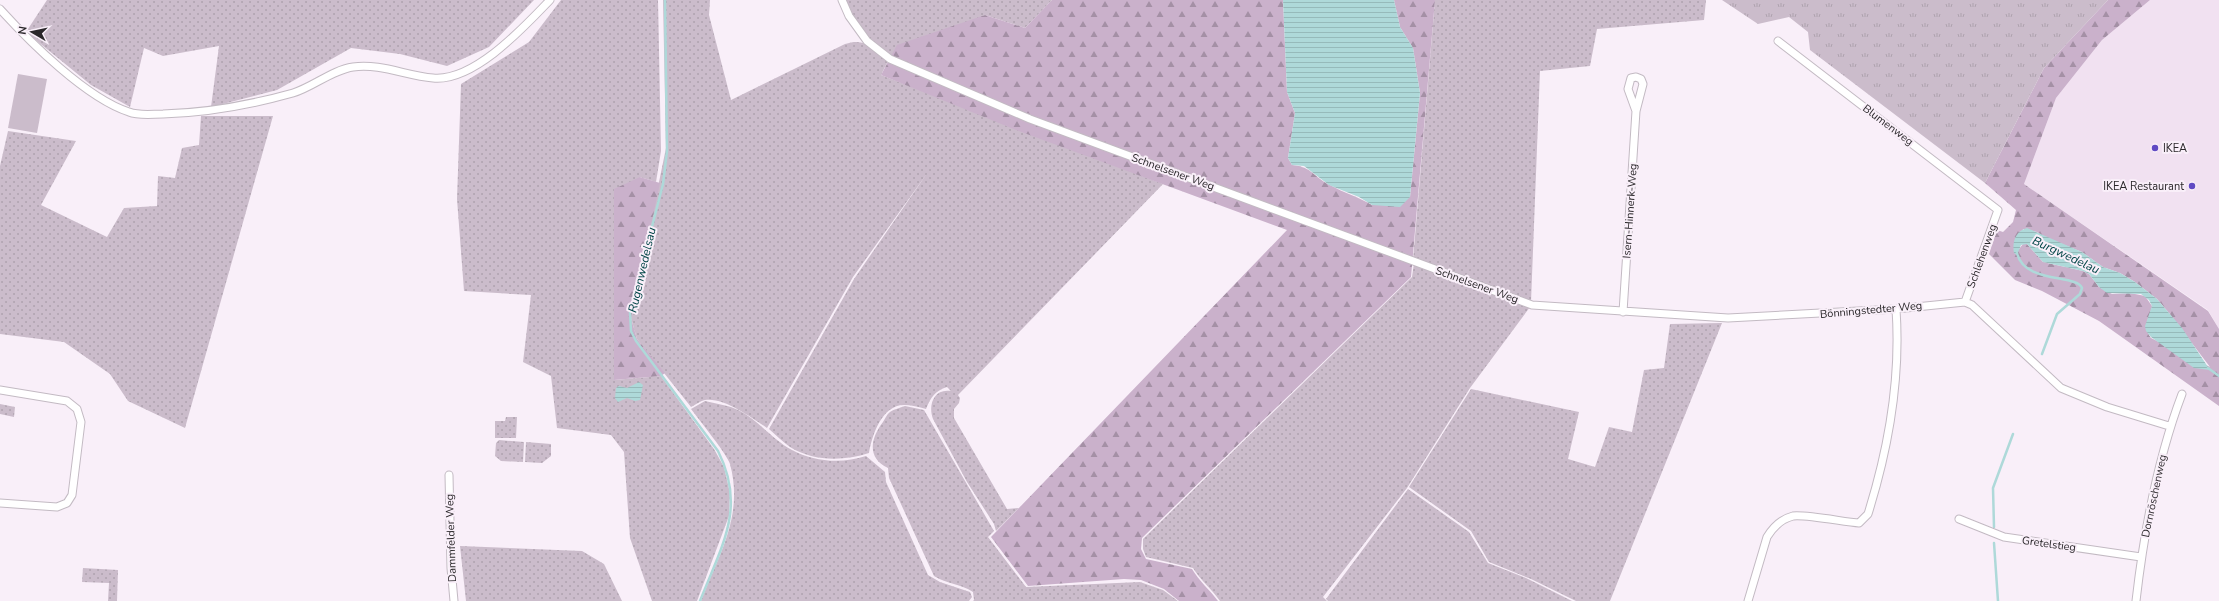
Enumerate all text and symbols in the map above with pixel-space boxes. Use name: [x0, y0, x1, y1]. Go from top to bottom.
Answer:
north arrow: [12, 12, 52, 52]
text: N: [15, 25, 31, 36]
street label: Blumenweg: [1860, 101, 1916, 149]
place label: IKEA: [2163, 141, 2187, 156]
marker: IKEA: [2150, 143, 2160, 153]
street label: Schnelsener Weg: [1129, 150, 1217, 194]
street label: Isern-Hinnerk-Weg: [1619, 163, 1641, 259]
place label: IKEA Restaurant: [2103, 179, 2184, 194]
marker: IKEA Restaurant: [2187, 181, 2197, 191]
street label: Schlehenweg: [1964, 222, 2000, 290]
water label: Rugenwedelsau: [624, 226, 660, 314]
water label: Burgwedelau: [2030, 232, 2102, 278]
street label: Schnelsener Weg: [1433, 263, 1521, 307]
street label: Bönningstedter Weg: [1819, 298, 1923, 322]
street label: Dornröschenweg: [2138, 453, 2170, 539]
street label: Dammfelder Weg: [442, 494, 460, 582]
street label: Gretelstieg: [2021, 533, 2077, 555]

